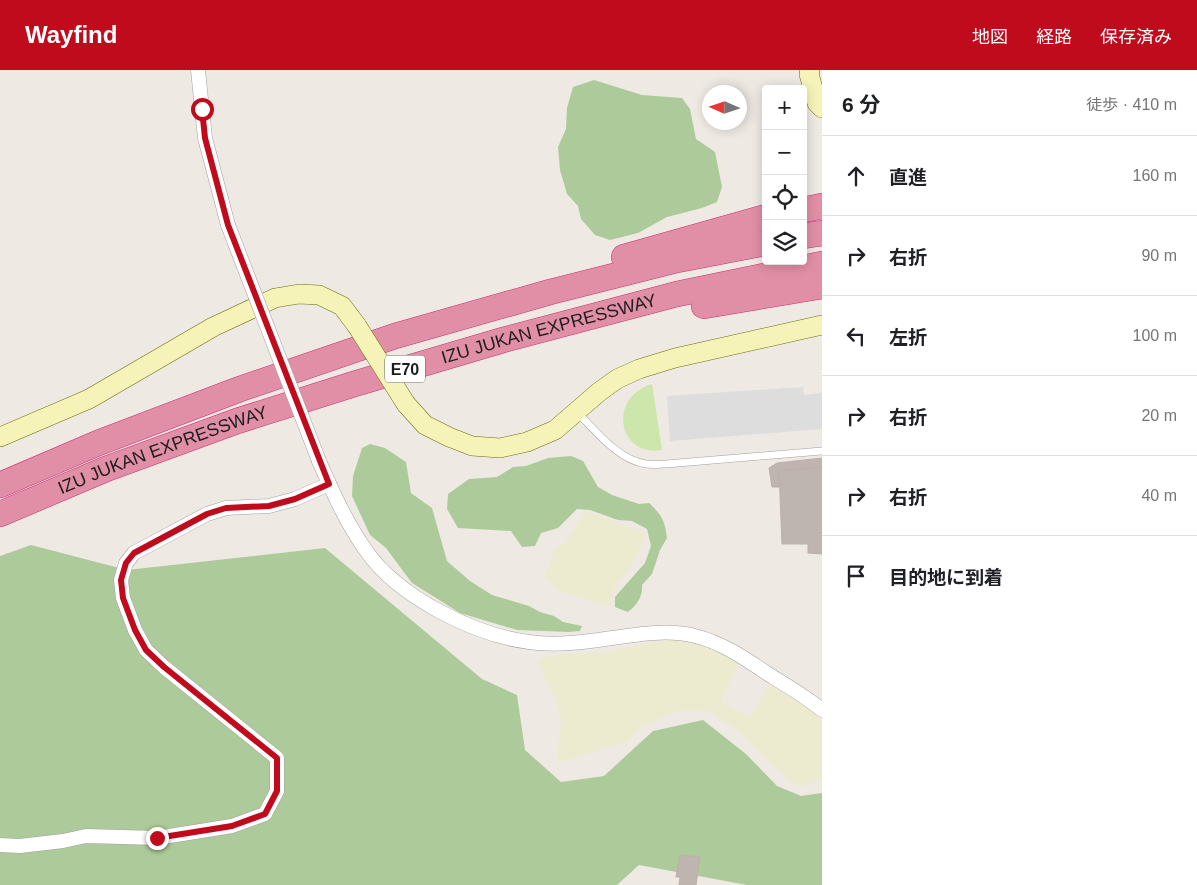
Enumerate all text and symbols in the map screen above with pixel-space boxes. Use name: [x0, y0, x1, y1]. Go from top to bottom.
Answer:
text: Wayfind: [25, 21, 117, 48]
text: 地図: [972, 27, 1008, 47]
text: 経路: [1036, 27, 1072, 47]
text: 保存済み: [1100, 27, 1172, 47]
north arrow: [702, 85, 747, 130]
map controls: [762, 85, 807, 265]
button: +: [762, 85, 807, 130]
text: 6 分: [842, 93, 881, 116]
text: 徒歩 · 410 m: [1086, 96, 1177, 113]
route start: [191, 98, 214, 121]
button: −: [762, 130, 807, 175]
icon: ahead: [842, 162, 870, 190]
text: 直進: [889, 167, 927, 188]
text: 160 m: [1133, 167, 1177, 184]
button: locate: [762, 175, 807, 220]
button: layers: [762, 220, 807, 265]
icon: right: [842, 242, 870, 270]
text: 右折: [889, 247, 927, 268]
text: 90 m: [1141, 247, 1177, 264]
street label: IZU JUKAN EXPRESSWAY: [439, 290, 659, 368]
icon: left: [842, 322, 870, 350]
text: 左折: [889, 327, 927, 348]
text: 100 m: [1133, 327, 1177, 344]
road number: E70: [385, 356, 425, 382]
street label: IZU JUKAN EXPRESSWAY: [55, 402, 270, 498]
icon: right: [842, 402, 870, 430]
text: 右折: [889, 407, 927, 428]
text: 20 m: [1141, 407, 1177, 424]
icon: right: [842, 482, 870, 510]
text: 右折: [889, 487, 927, 508]
text: 40 m: [1141, 487, 1177, 504]
icon: arrive: [842, 562, 870, 590]
text: 目的地に到着: [889, 567, 1003, 588]
route end: [146, 827, 169, 850]

